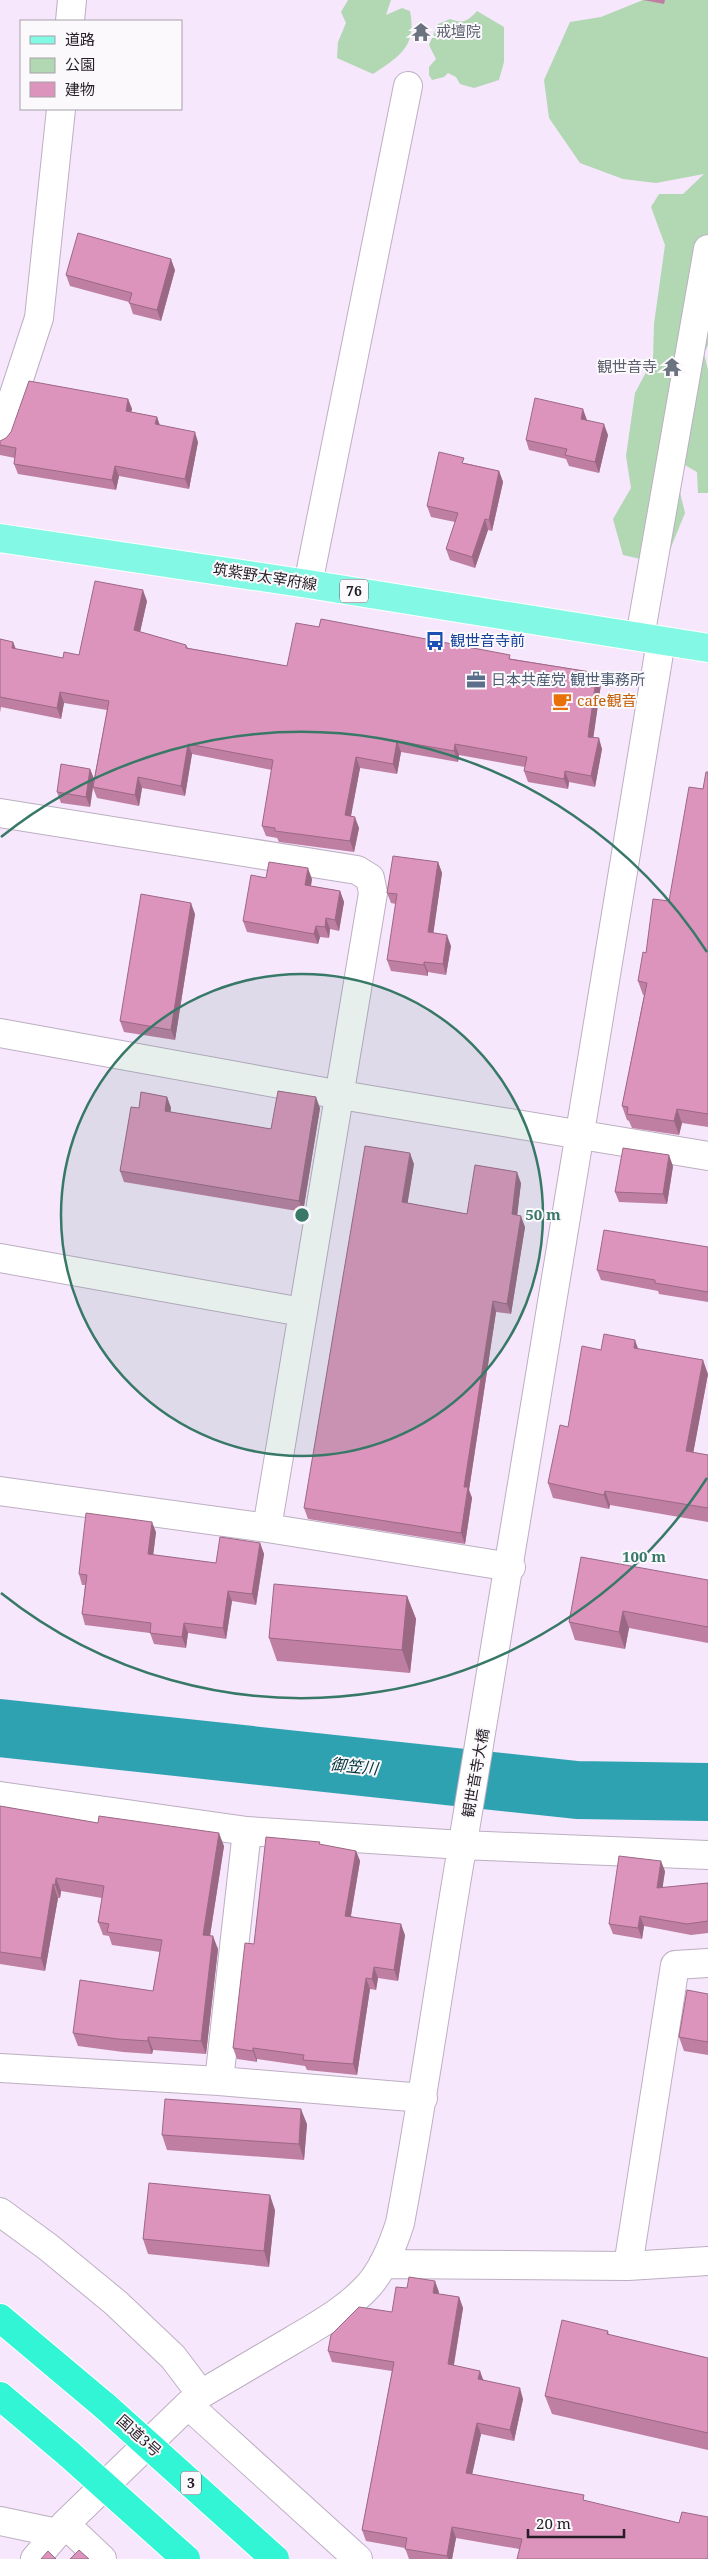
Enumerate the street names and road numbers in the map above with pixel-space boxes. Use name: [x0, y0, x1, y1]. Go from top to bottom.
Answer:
street label: 筑紫野太宰府線: [212, 558, 319, 594]
road number: 76: [340, 580, 368, 602]
street label: 観世音寺大橋: [457, 1727, 493, 1819]
street label: 国道3号: [113, 2410, 166, 2461]
road number: 3: [181, 2472, 201, 2494]

